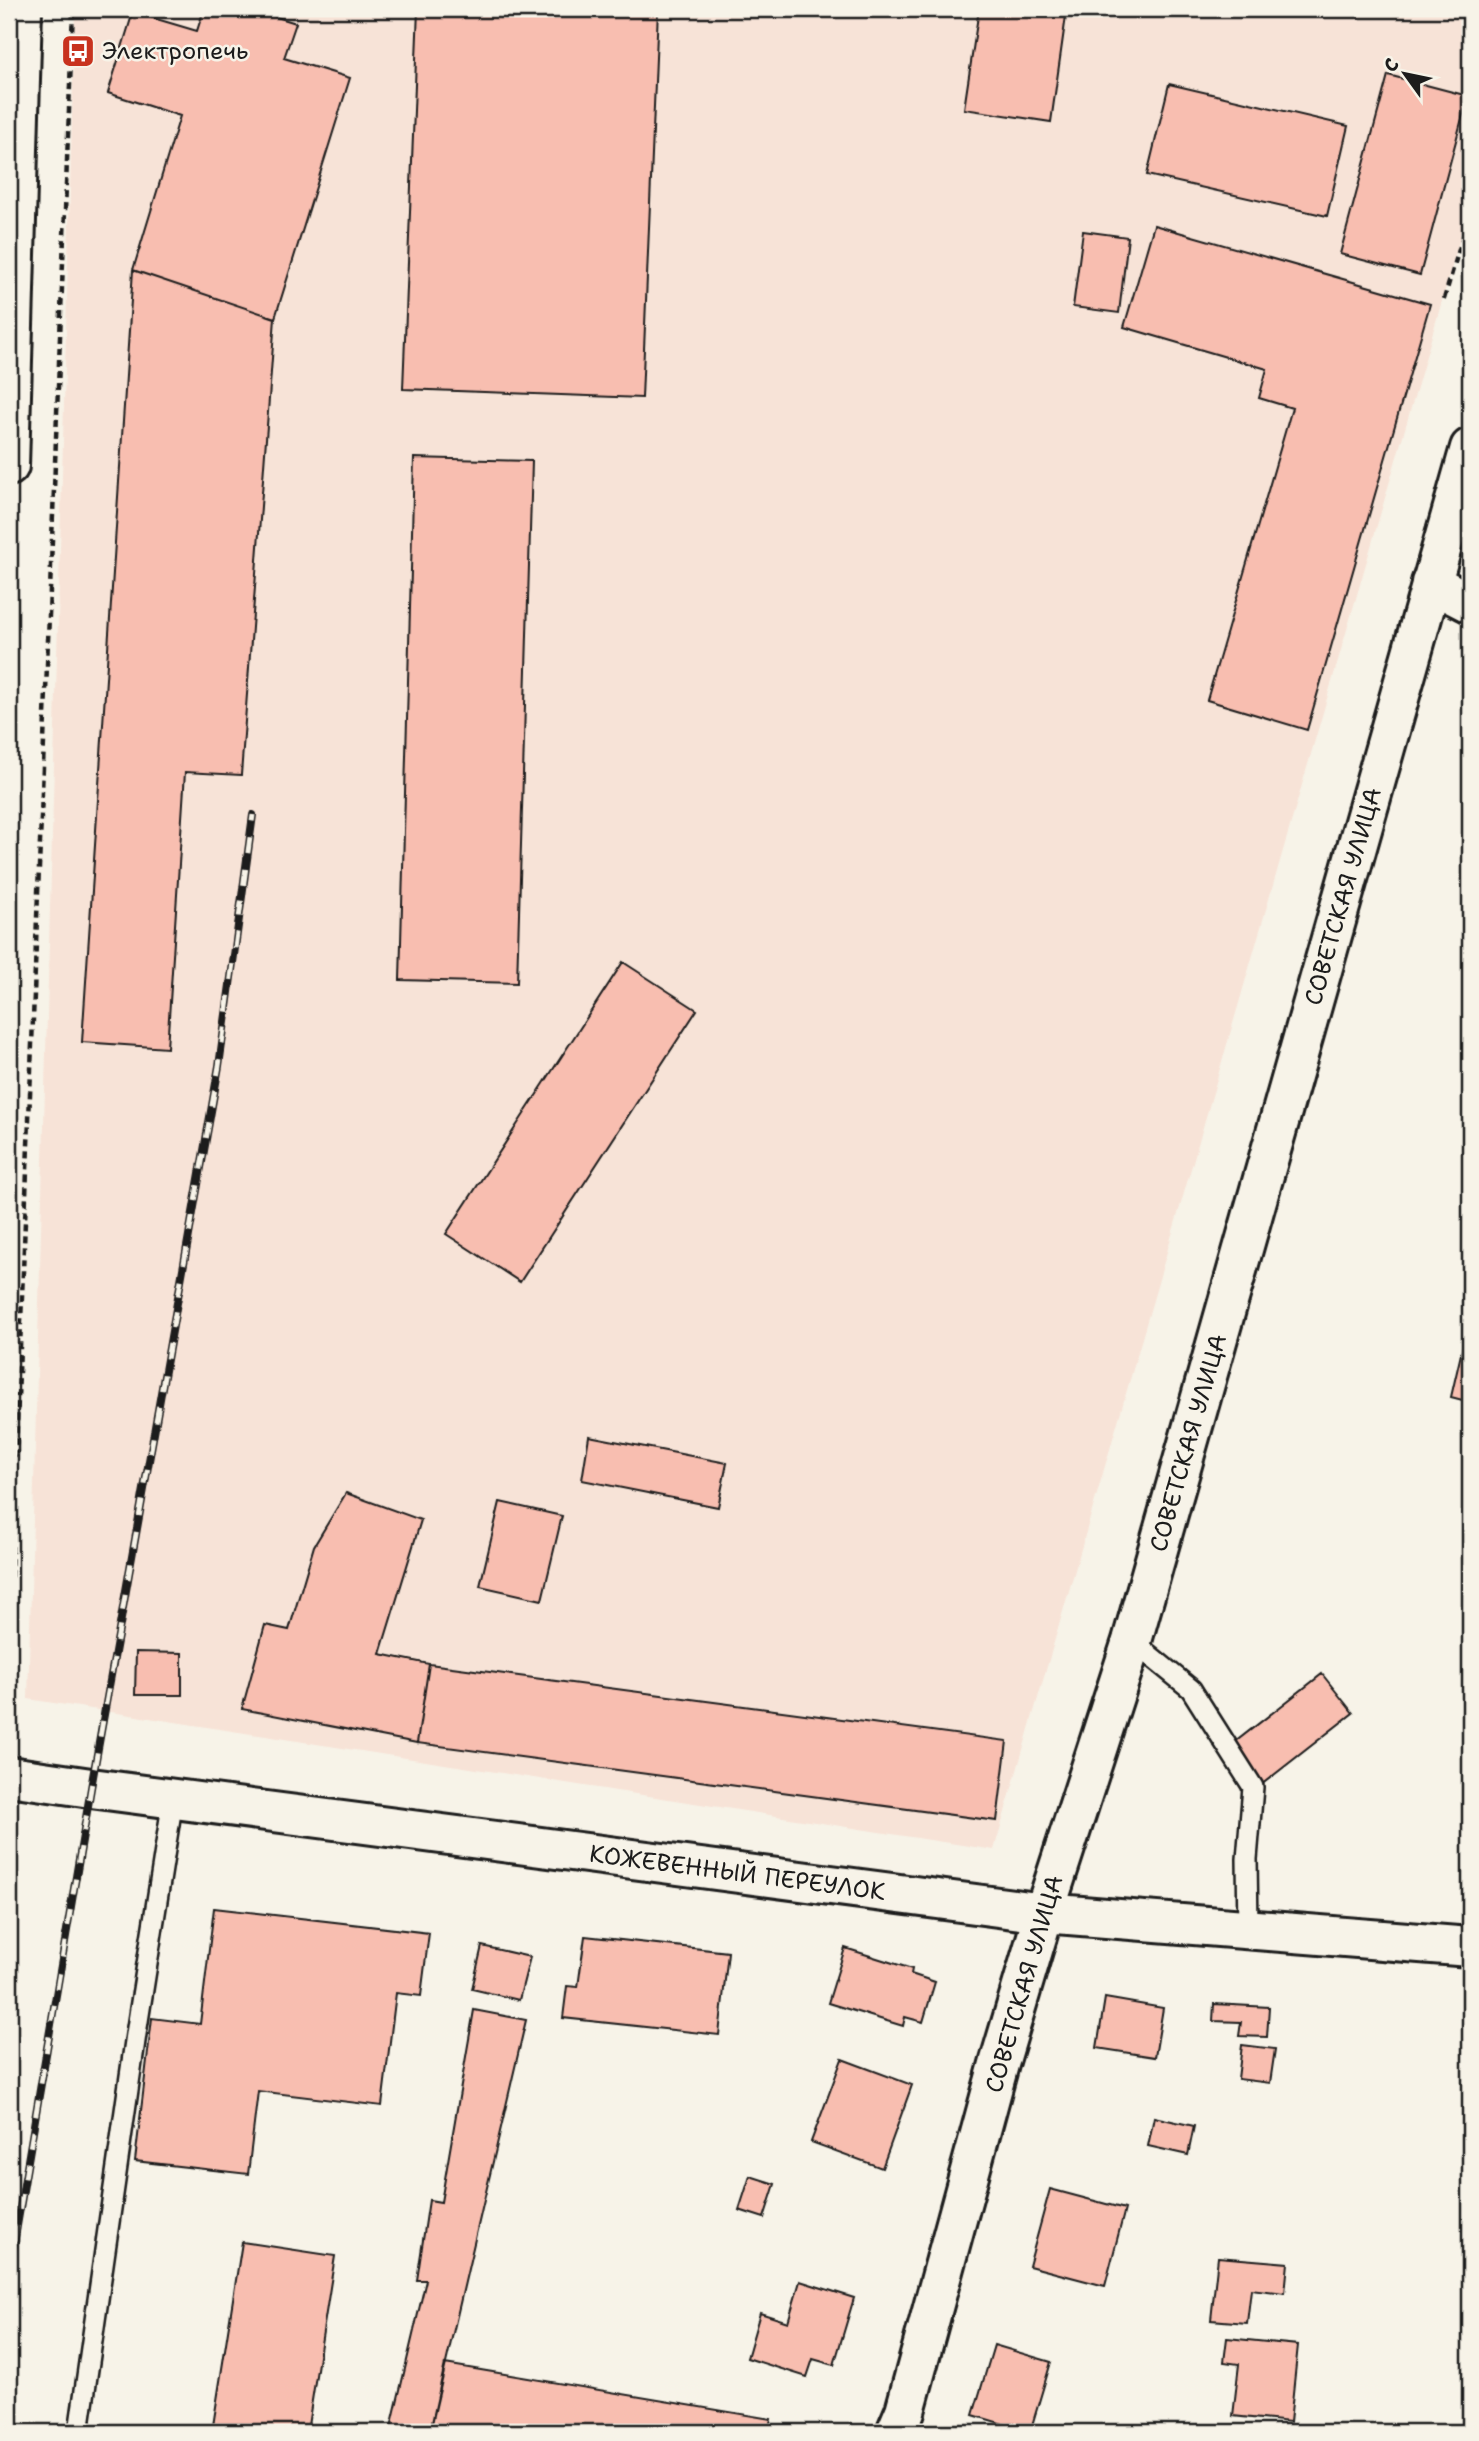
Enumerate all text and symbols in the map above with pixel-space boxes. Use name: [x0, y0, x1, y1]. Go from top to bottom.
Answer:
bus stop icon: Электропечь: [59, 32, 97, 70]
place label: Электропечь: [102, 35, 249, 67]
north arrow: [1370, 38, 1440, 108]
text: С: [1378, 53, 1405, 77]
street label: СОВЕТСКАЯ УЛИЦА: [1297, 784, 1389, 1009]
street label: СОВЕТСКАЯ УЛИЦА: [1142, 1330, 1234, 1555]
street label: КОЖЕВЕННЫЙ ПЕРЕУЛОК: [588, 1838, 888, 1908]
street label: СОВЕТСКАЯ УЛИЦА: [978, 1871, 1070, 2097]

